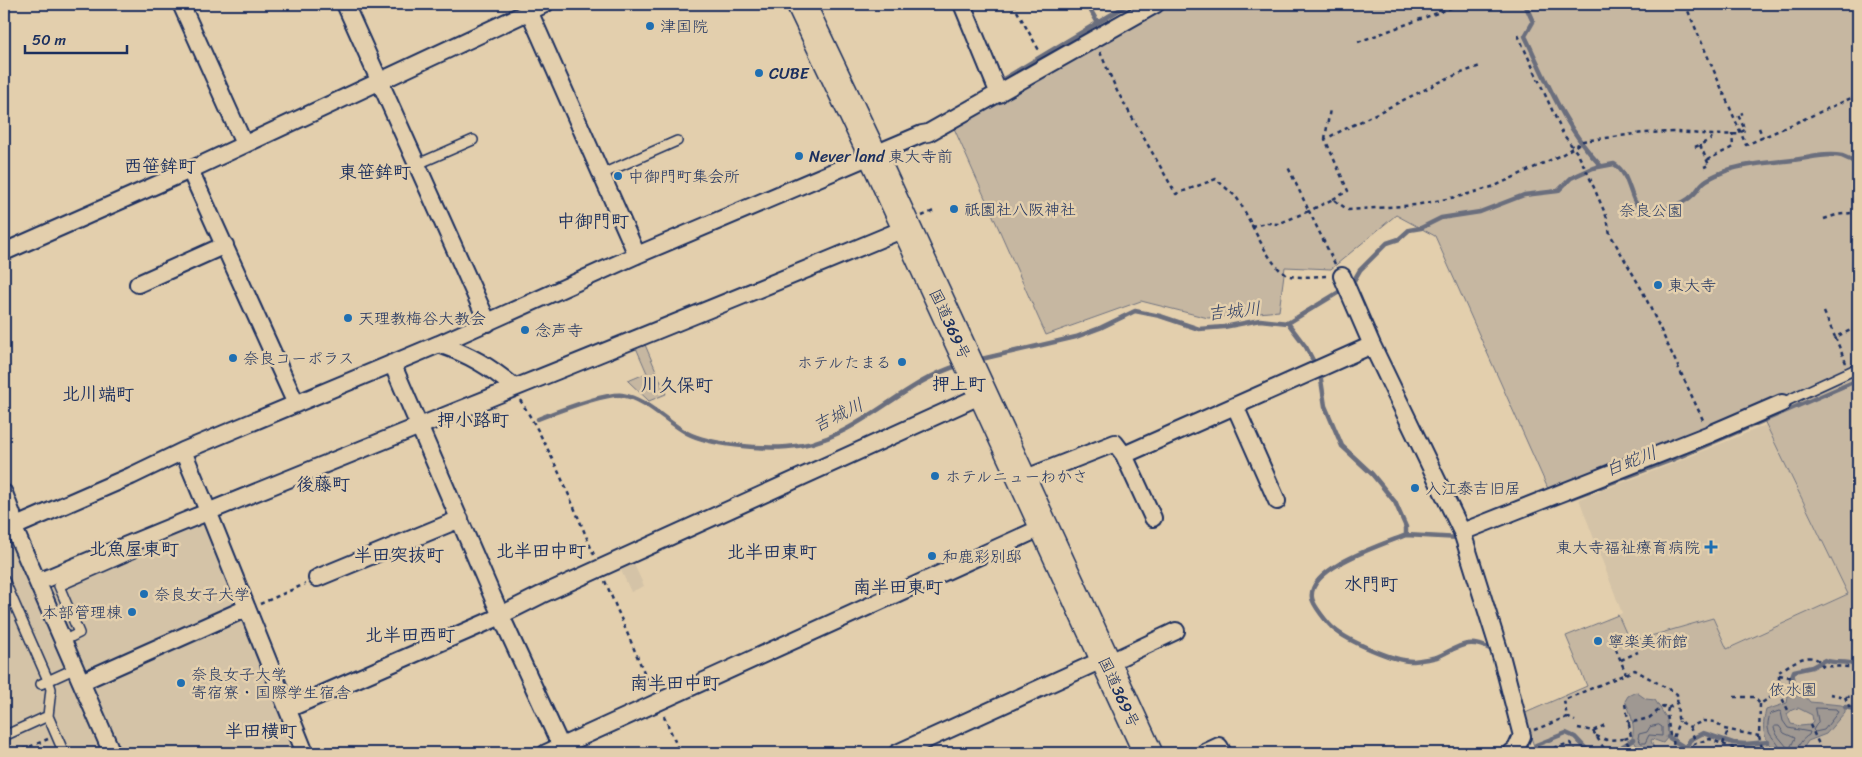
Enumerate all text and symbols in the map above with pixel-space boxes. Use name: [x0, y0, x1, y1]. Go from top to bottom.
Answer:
place label: 津国院: [660, 12, 708, 41]
marker: 津国院: [644, 20, 656, 32]
scale bar: [25, 22, 128, 54]
text: 50 m: [32, 27, 67, 53]
place label: CUBE: [769, 59, 810, 88]
marker: CUBE: [753, 67, 765, 79]
place label: Never land 東大寺前: [809, 142, 953, 171]
district label: 西笹鉾町: [124, 150, 196, 182]
marker: Never land 東大寺前: [793, 150, 805, 162]
district label: 東笹鉾町: [339, 156, 411, 188]
place label: 中御門町集会所: [628, 162, 740, 191]
marker: 中御門町集会所: [612, 170, 624, 182]
place label: 祇園社八阪神社: [964, 195, 1076, 224]
park label: 奈良公園: [1619, 196, 1683, 225]
marker: 祇園社八阪神社: [948, 203, 960, 215]
district label: 中御門町: [557, 205, 629, 237]
place label: 東大寺: [1668, 271, 1716, 300]
marker: 東大寺: [1652, 279, 1664, 291]
street label: 国道369号: [921, 284, 979, 364]
water label: 吉城川: [1205, 292, 1263, 330]
place label: 天理教梅谷大教会: [358, 304, 486, 333]
marker: 天理教梅谷大教会: [342, 312, 354, 324]
place label: 念声寺: [535, 316, 583, 345]
marker: 念声寺: [519, 324, 531, 336]
place label: 奈良コーポラス: [243, 344, 354, 373]
place label: ホテルたまる: [797, 348, 892, 377]
marker: 奈良コーポラス: [227, 352, 239, 364]
marker: ホテルたまる: [896, 356, 908, 368]
district label: 押上町: [932, 368, 986, 400]
district label: 川久保町: [641, 369, 713, 401]
district label: 北川端町: [62, 378, 134, 410]
water label: 吉城川: [807, 389, 869, 441]
district label: 押小路町: [437, 404, 509, 436]
water label: 白蛇川: [1600, 436, 1662, 486]
place label: ホテルニューわかさ: [945, 462, 1088, 491]
district label: 後藤町: [296, 468, 350, 500]
marker: ホテルニューわかさ: [929, 470, 941, 482]
place label: 入江泰吉旧居: [1425, 474, 1521, 503]
marker: 入江泰吉旧居: [1409, 482, 1421, 494]
district label: 北魚屋東町: [89, 533, 179, 565]
place label: 東大寺福祉療育病院: [1556, 533, 1700, 562]
district label: 北半田中町: [496, 535, 586, 567]
district label: 北半田東町: [727, 536, 817, 568]
district label: 半田突抜町: [354, 539, 444, 571]
marker: 東大寺福祉療育病院: [1704, 540, 1718, 554]
place label: 和鹿彩別邸: [942, 542, 1022, 571]
marker: 和鹿彩別邸: [926, 550, 938, 562]
district label: 水門町: [1344, 568, 1398, 600]
district label: 南半田東町: [853, 571, 943, 603]
place label: 奈良女子大学: [154, 580, 250, 609]
marker: 奈良女子大学: [138, 588, 150, 600]
place label: 本部管理棟: [42, 598, 122, 627]
marker: 本部管理棟: [126, 606, 138, 618]
district label: 北半田西町: [365, 619, 455, 651]
place label: 寧楽美術館: [1608, 627, 1688, 656]
marker: 寧楽美術館: [1592, 635, 1604, 647]
street label: 国道369号: [1090, 652, 1148, 732]
place label: 奈良女子大学 寄宿寮・国際学生宿舎: [191, 660, 351, 707]
district label: 南半田中町: [630, 667, 720, 699]
park label: 依水園: [1769, 675, 1817, 704]
marker: 奈良女子大学 寄宿寮・国際学生宿舎: [175, 677, 187, 689]
district label: 半田横町: [225, 715, 297, 747]

